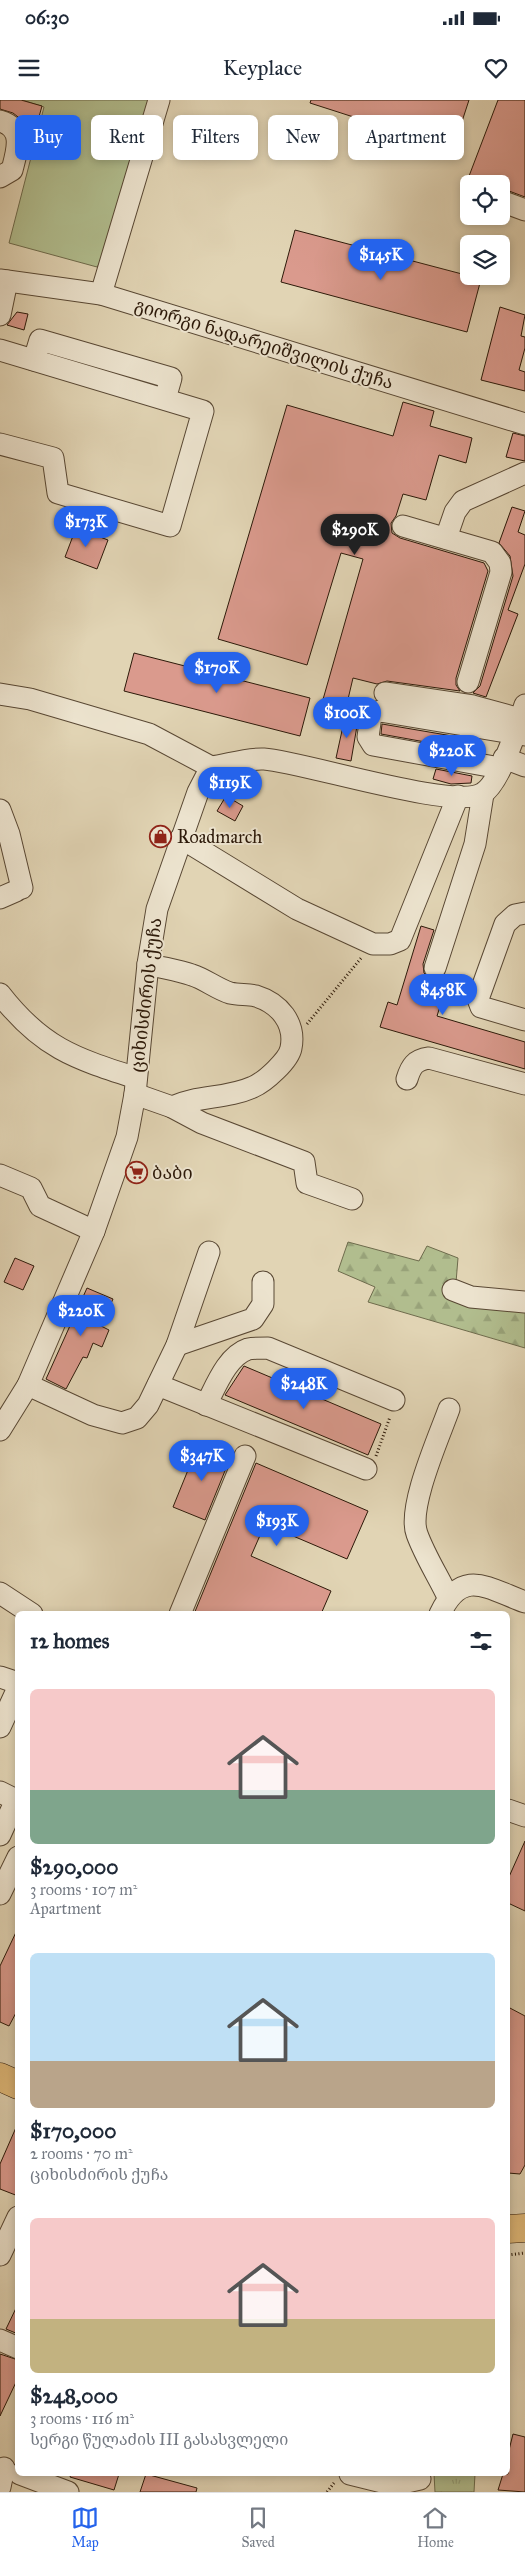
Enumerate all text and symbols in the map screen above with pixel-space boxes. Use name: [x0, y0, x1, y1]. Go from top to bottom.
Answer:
text: 06:30: [25, 6, 69, 29]
icon: menu: [15, 54, 43, 82]
text: Keyplace: [223, 54, 302, 81]
icon: heart: [482, 54, 510, 82]
chip: Buy: [15, 115, 81, 160]
chip: Rent: [91, 115, 163, 160]
chip: Filters: [173, 115, 258, 160]
chip: New: [268, 115, 338, 160]
chip: Apartment: [348, 115, 464, 160]
map controls: [460, 175, 510, 285]
button: locate: [460, 175, 510, 225]
button: layers: [460, 235, 510, 285]
pin: $145K: [346, 238, 416, 281]
text: $145K: [359, 245, 403, 264]
street label: გიორგი ნადარეიშვილის ქუჩა: [132, 294, 396, 394]
pin: $173K: [51, 506, 121, 548]
text: $173K: [65, 512, 107, 531]
pin: $290K: [320, 514, 390, 556]
text: $290K: [332, 520, 378, 539]
pin: $170K: [182, 652, 252, 694]
text: $170K: [194, 658, 240, 677]
pin: $100K: [312, 696, 382, 739]
text: $100K: [324, 703, 370, 722]
pin: $220K: [417, 734, 487, 777]
text: $220K: [429, 741, 475, 760]
pin: $119K: [195, 766, 265, 809]
text: $119K: [209, 773, 251, 792]
shop icon: Roadmarch: [149, 825, 173, 849]
place label: Roadmarch: [177, 826, 262, 848]
street label: ციხისძირის ქუჩა: [126, 916, 166, 1074]
pin: $458K: [408, 974, 478, 1016]
text: $458K: [420, 980, 466, 999]
supermarket icon: ბაბი: [124, 1161, 148, 1185]
place label: ბაბი: [152, 1162, 193, 1184]
pin: $220K: [46, 1294, 116, 1337]
text: $220K: [58, 1301, 104, 1320]
pin: $248K: [269, 1368, 339, 1410]
text: $248K: [281, 1374, 327, 1393]
pin: $347K: [167, 1440, 237, 1482]
text: $347K: [180, 1446, 224, 1465]
pin: $193K: [242, 1504, 312, 1547]
text: $193K: [256, 1511, 298, 1530]
icon: filters: [467, 1627, 495, 1655]
text: 12 homes: [30, 1628, 109, 1654]
icon: home: [218, 1722, 308, 1812]
text: $290,000: [30, 1854, 119, 1880]
text: 3 rooms · 107 m²: [30, 1880, 137, 1899]
text: Apartment: [30, 1899, 102, 1918]
icon: home: [218, 1985, 308, 2075]
text: $170,000: [30, 2118, 116, 2144]
text: 2 rooms · 70 m²: [30, 2144, 133, 2163]
text: ციხისძირის ქუჩა: [30, 2165, 168, 2184]
icon: home: [218, 2250, 308, 2340]
text: $248,000: [30, 2383, 118, 2409]
text: 3 rooms · 116 m²: [30, 2409, 134, 2428]
text: სერგი წულაძის III გასასვლელი: [30, 2430, 288, 2449]
tab: Map: [71, 2504, 99, 2551]
tab: Saved: [242, 2504, 275, 2551]
tab: Home: [417, 2504, 454, 2551]

